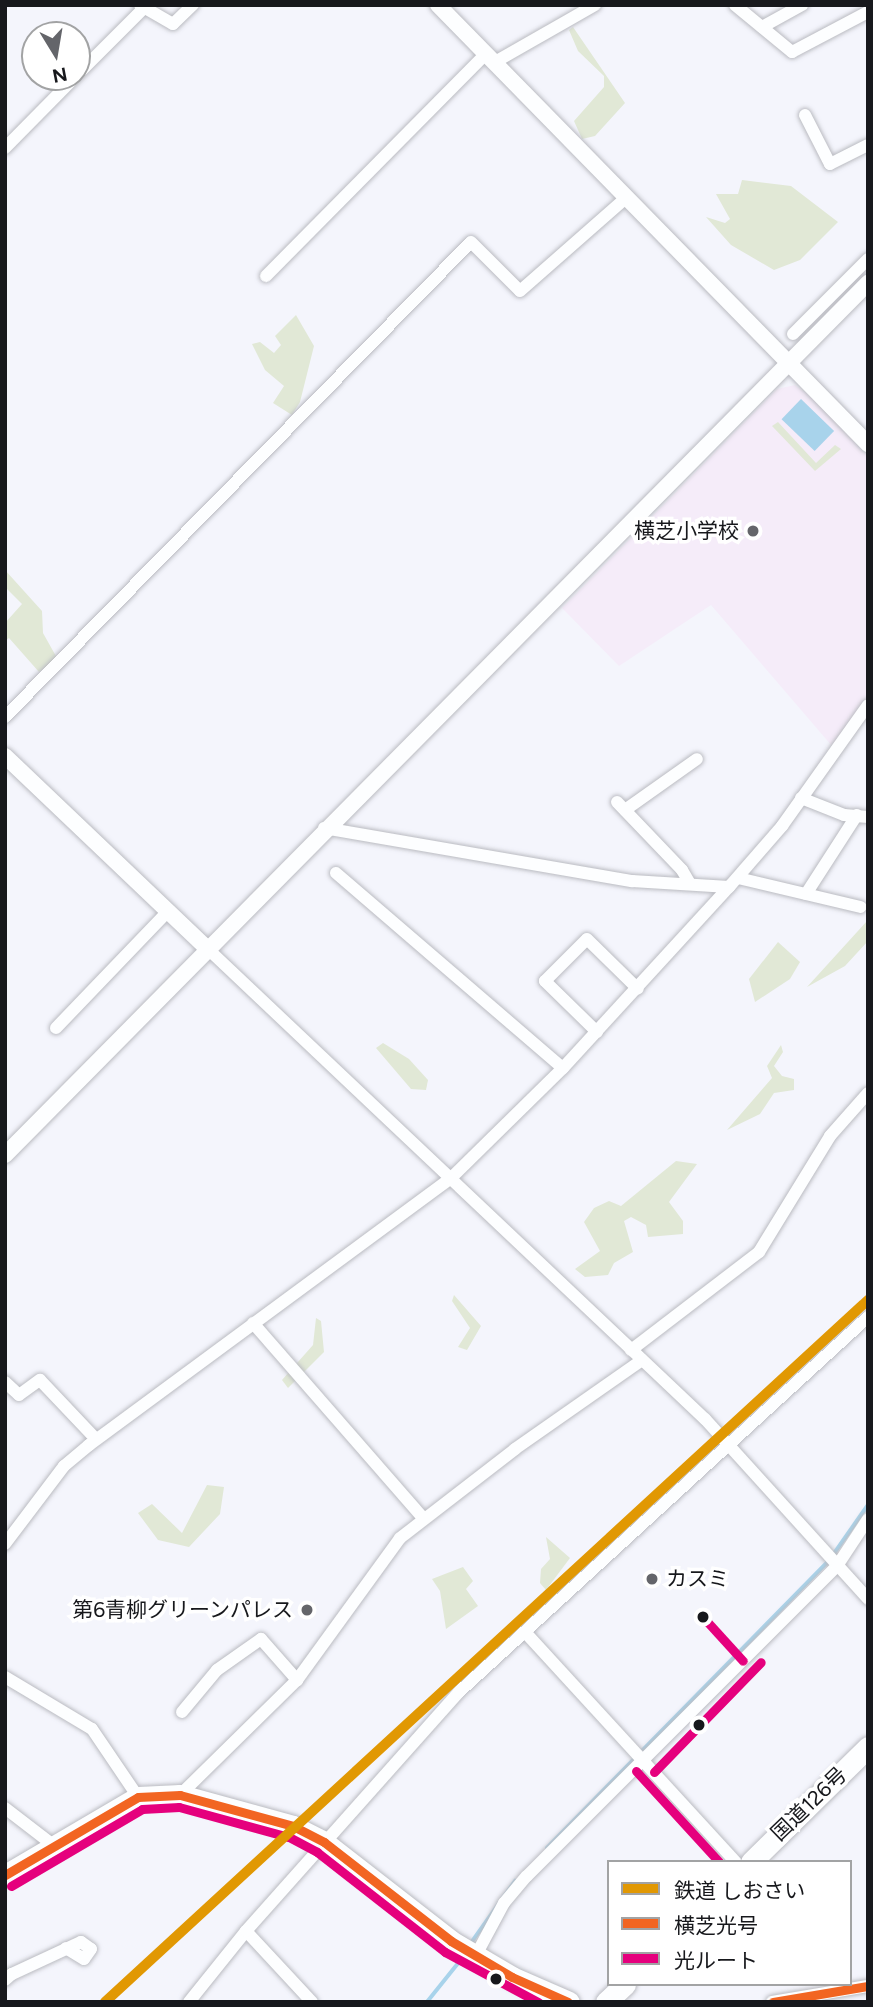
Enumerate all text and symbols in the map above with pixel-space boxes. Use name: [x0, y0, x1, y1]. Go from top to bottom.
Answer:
north arrow: [21, 21, 91, 91]
text: N: [50, 62, 69, 88]
place label: 横芝小学校: [634, 518, 739, 544]
marker: 横芝小学校: [745, 523, 761, 539]
place label: カスミ: [666, 1566, 729, 1592]
marker: カスミ: [644, 1571, 660, 1587]
place label: 第6青柳グリーンパレス: [71, 1597, 293, 1623]
marker: 第6青柳グリーンパレス: [299, 1602, 315, 1618]
unlabelled marker: [696, 1610, 710, 1624]
unlabelled marker: [692, 1718, 706, 1732]
street label: 国道126号: [766, 1762, 852, 1846]
legend: [607, 1860, 852, 1986]
text: 鉄道 しおさい: [674, 1878, 805, 1903]
text: 横芝光号: [674, 1913, 758, 1938]
text: 光ルート: [674, 1948, 758, 1973]
unlabelled marker: [489, 1972, 503, 1986]

